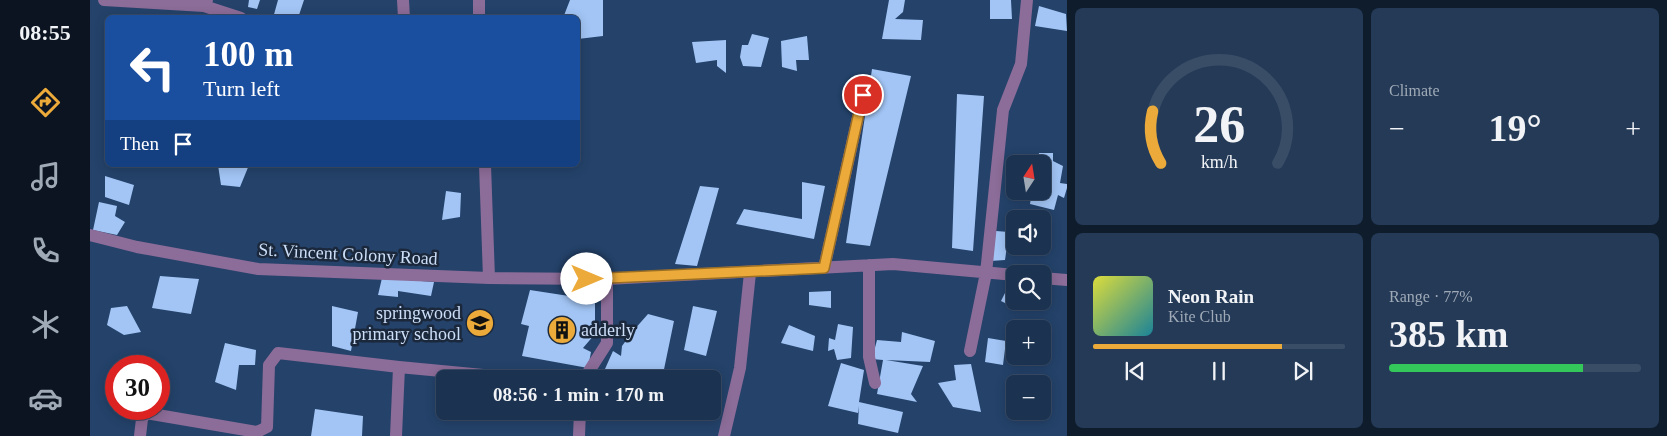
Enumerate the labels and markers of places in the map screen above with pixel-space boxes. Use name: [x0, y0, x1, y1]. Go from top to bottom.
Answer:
pin: [842, 74, 884, 116]
place label: springwood primary school: [353, 303, 461, 344]
school or university icon: springwood primary school: [465, 308, 495, 338]
building icon: adderly: [547, 315, 577, 345]
place label: adderly: [581, 320, 635, 340]

